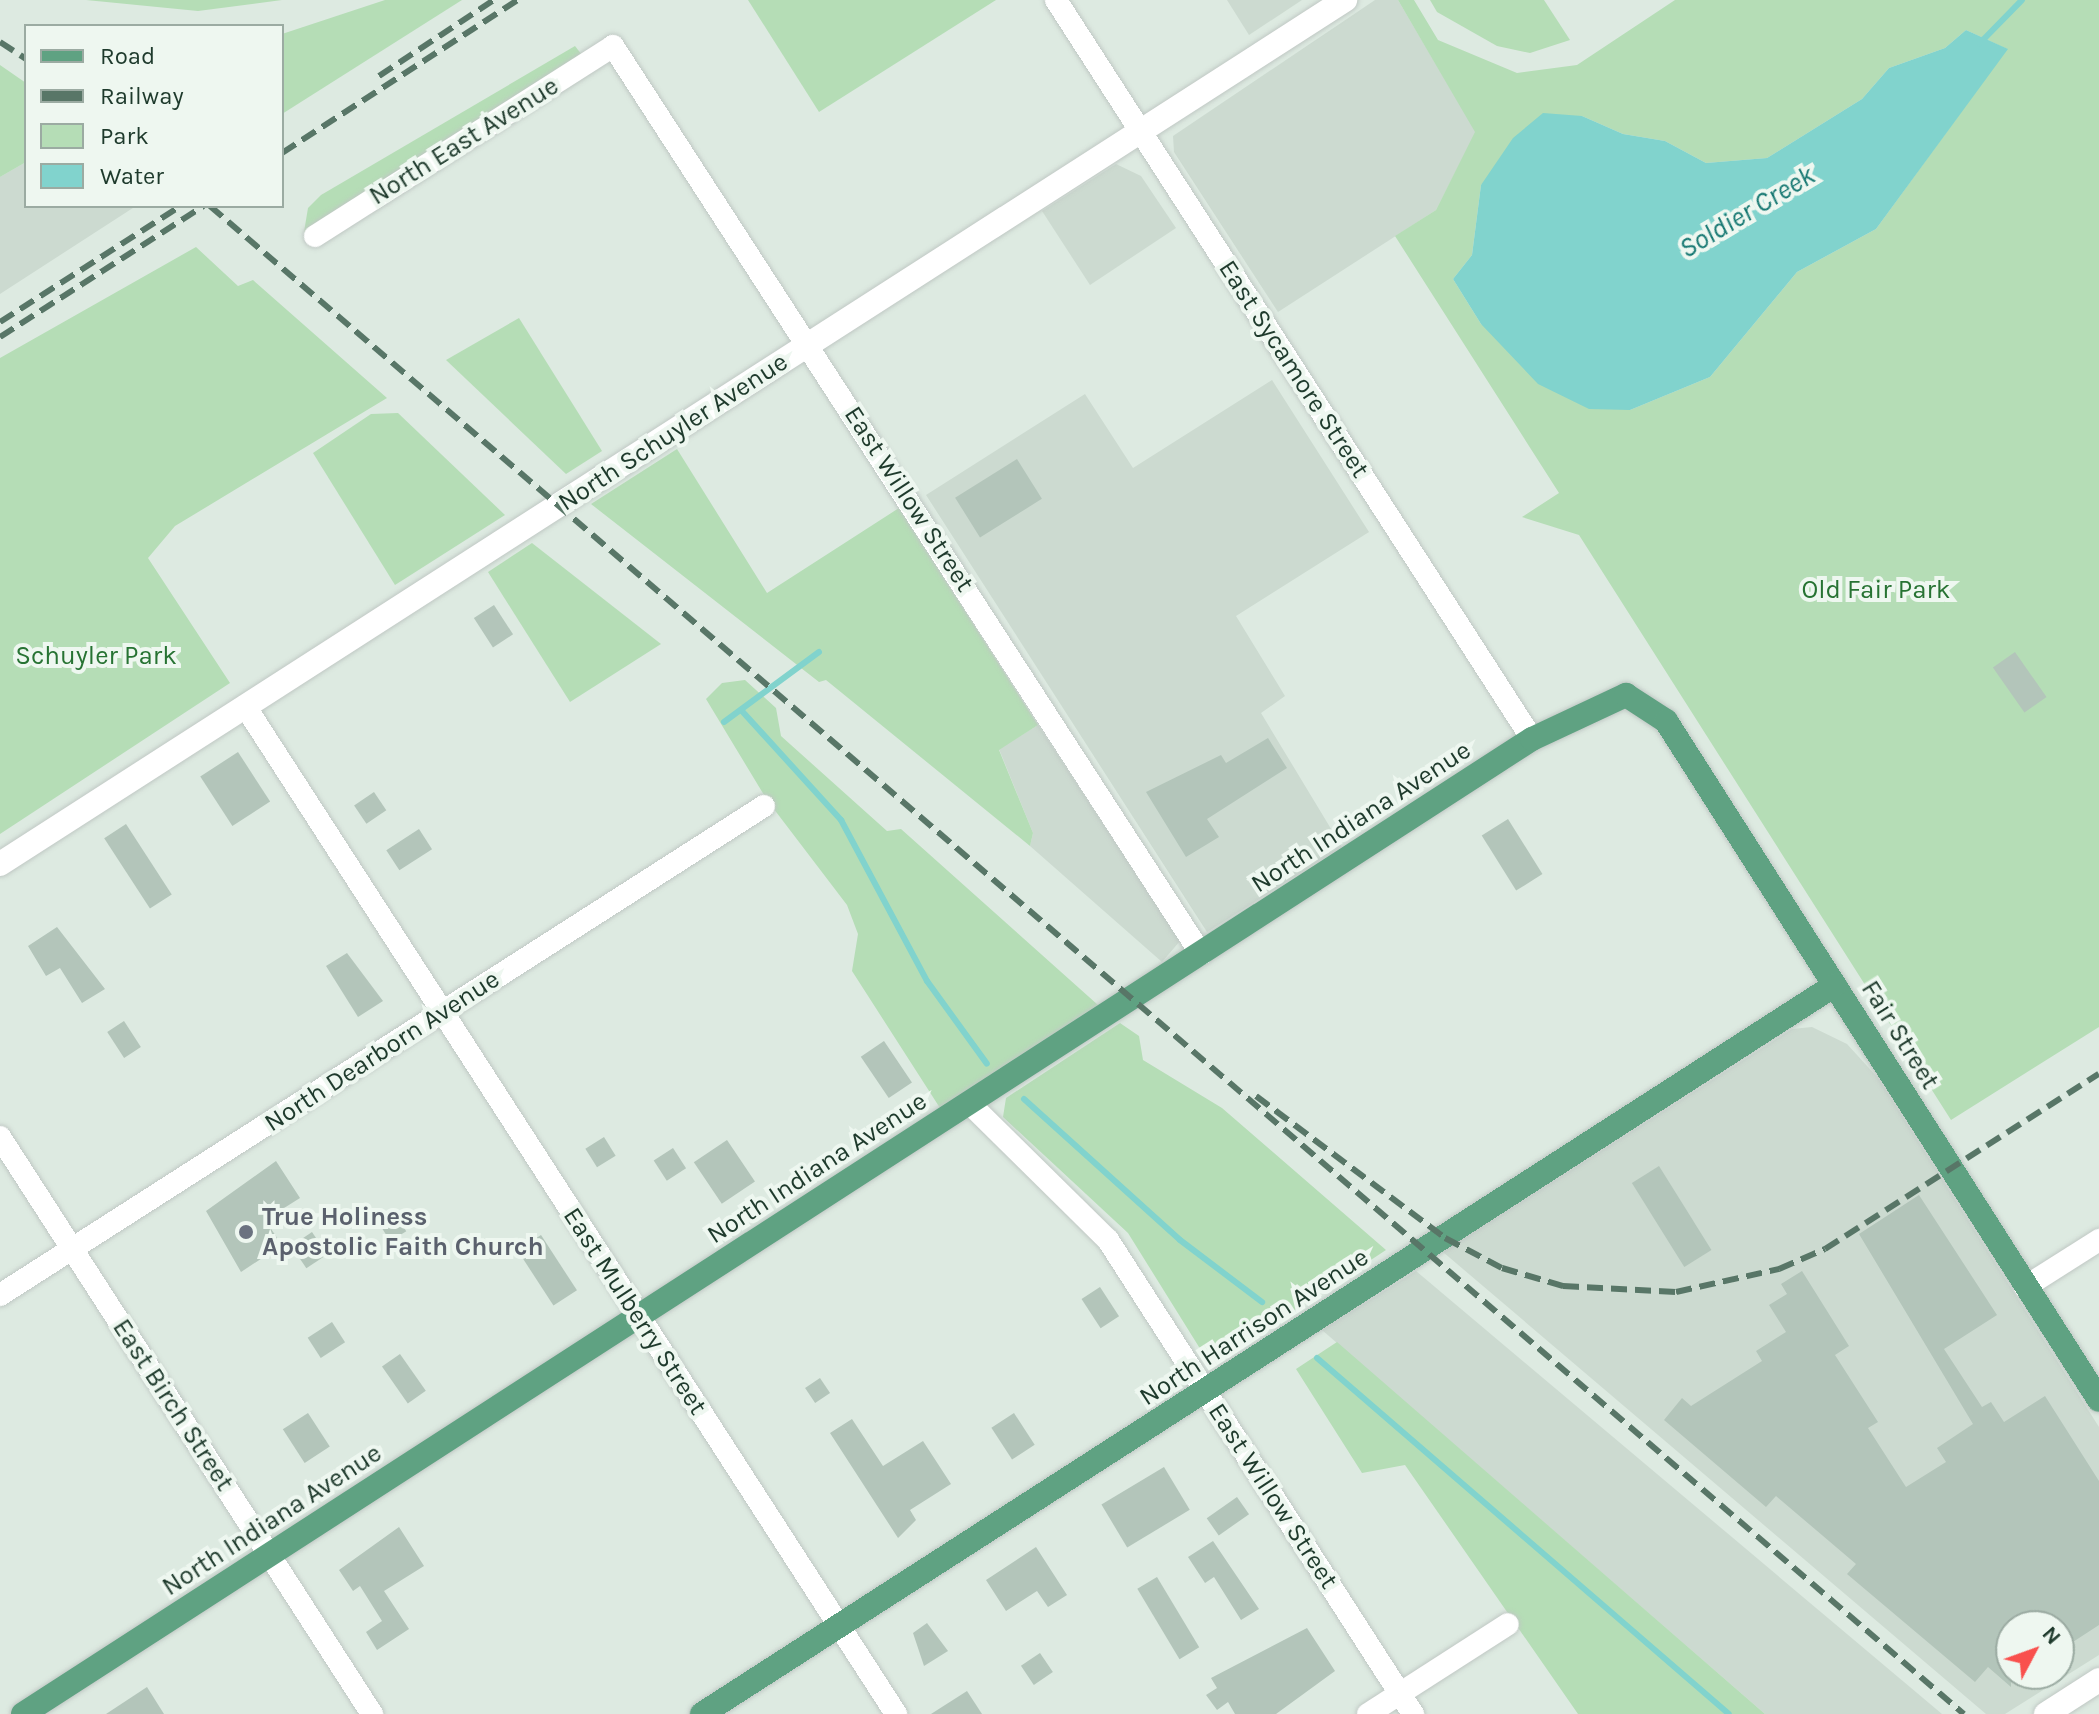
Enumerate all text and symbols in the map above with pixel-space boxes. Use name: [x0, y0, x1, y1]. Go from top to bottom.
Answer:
legend: [24, 24, 284, 208]
text: Road: [100, 42, 155, 70]
street label: North East Avenue: [364, 70, 564, 212]
text: Railway: [100, 82, 184, 110]
text: Park: [100, 122, 149, 150]
water label: Soldier Creek: [1673, 158, 1821, 266]
text: Water: [100, 162, 164, 190]
street label: East Sycamore Street: [1212, 254, 1376, 484]
street label: North Schuyler Avenue: [552, 346, 794, 518]
street label: East Willow Street: [837, 400, 981, 598]
park label: Old Fair Park: [1801, 574, 1951, 606]
park label: Schuyler Park: [15, 640, 177, 672]
street label: North Indiana Avenue: [1245, 734, 1477, 900]
street label: North Dearborn Avenue: [259, 963, 505, 1139]
street label: Fair Street: [1854, 975, 1946, 1095]
street label: North Indiana Avenue: [701, 1085, 933, 1251]
place label: True Holiness Apostolic Faith Church: [262, 1201, 544, 1262]
street label: East Mulberry Street: [556, 1202, 714, 1420]
marker: True Holiness Apostolic Faith Church: [237, 1223, 255, 1241]
street label: North Harrison Avenue: [1134, 1241, 1374, 1413]
street label: East Birch Street: [106, 1313, 240, 1497]
street label: East Willow Street: [1201, 1397, 1345, 1595]
street label: North Indiana Avenue: [156, 1437, 388, 1603]
north arrow: [1995, 1610, 2075, 1690]
text: N: [2037, 1621, 2067, 1650]

